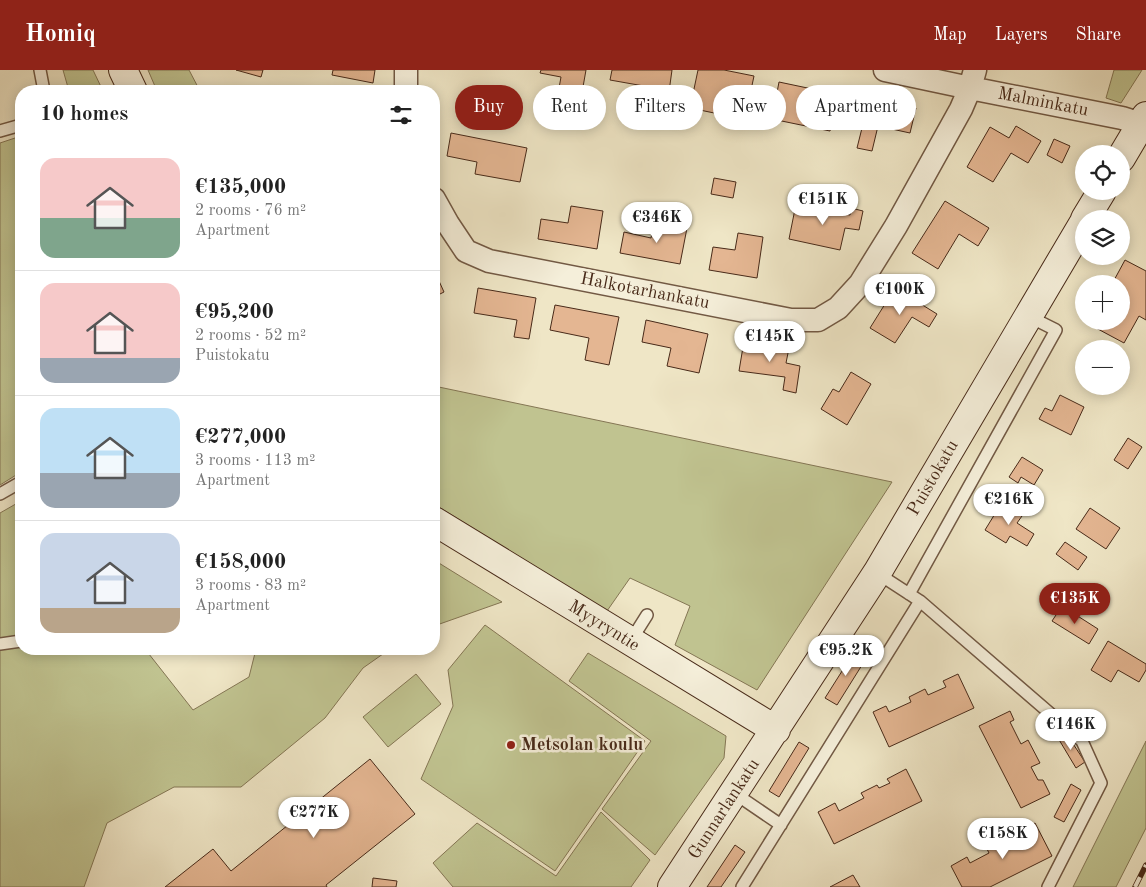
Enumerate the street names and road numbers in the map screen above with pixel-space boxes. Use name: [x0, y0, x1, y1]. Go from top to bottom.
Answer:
street label: Malminkatu: [996, 84, 1090, 120]
street label: Halkotarhankatu: [579, 270, 712, 312]
street label: Puistokatu: [904, 437, 962, 519]
street label: Myyryntie: [565, 597, 643, 655]
street label: Gunnarlankatu: [685, 755, 763, 863]

